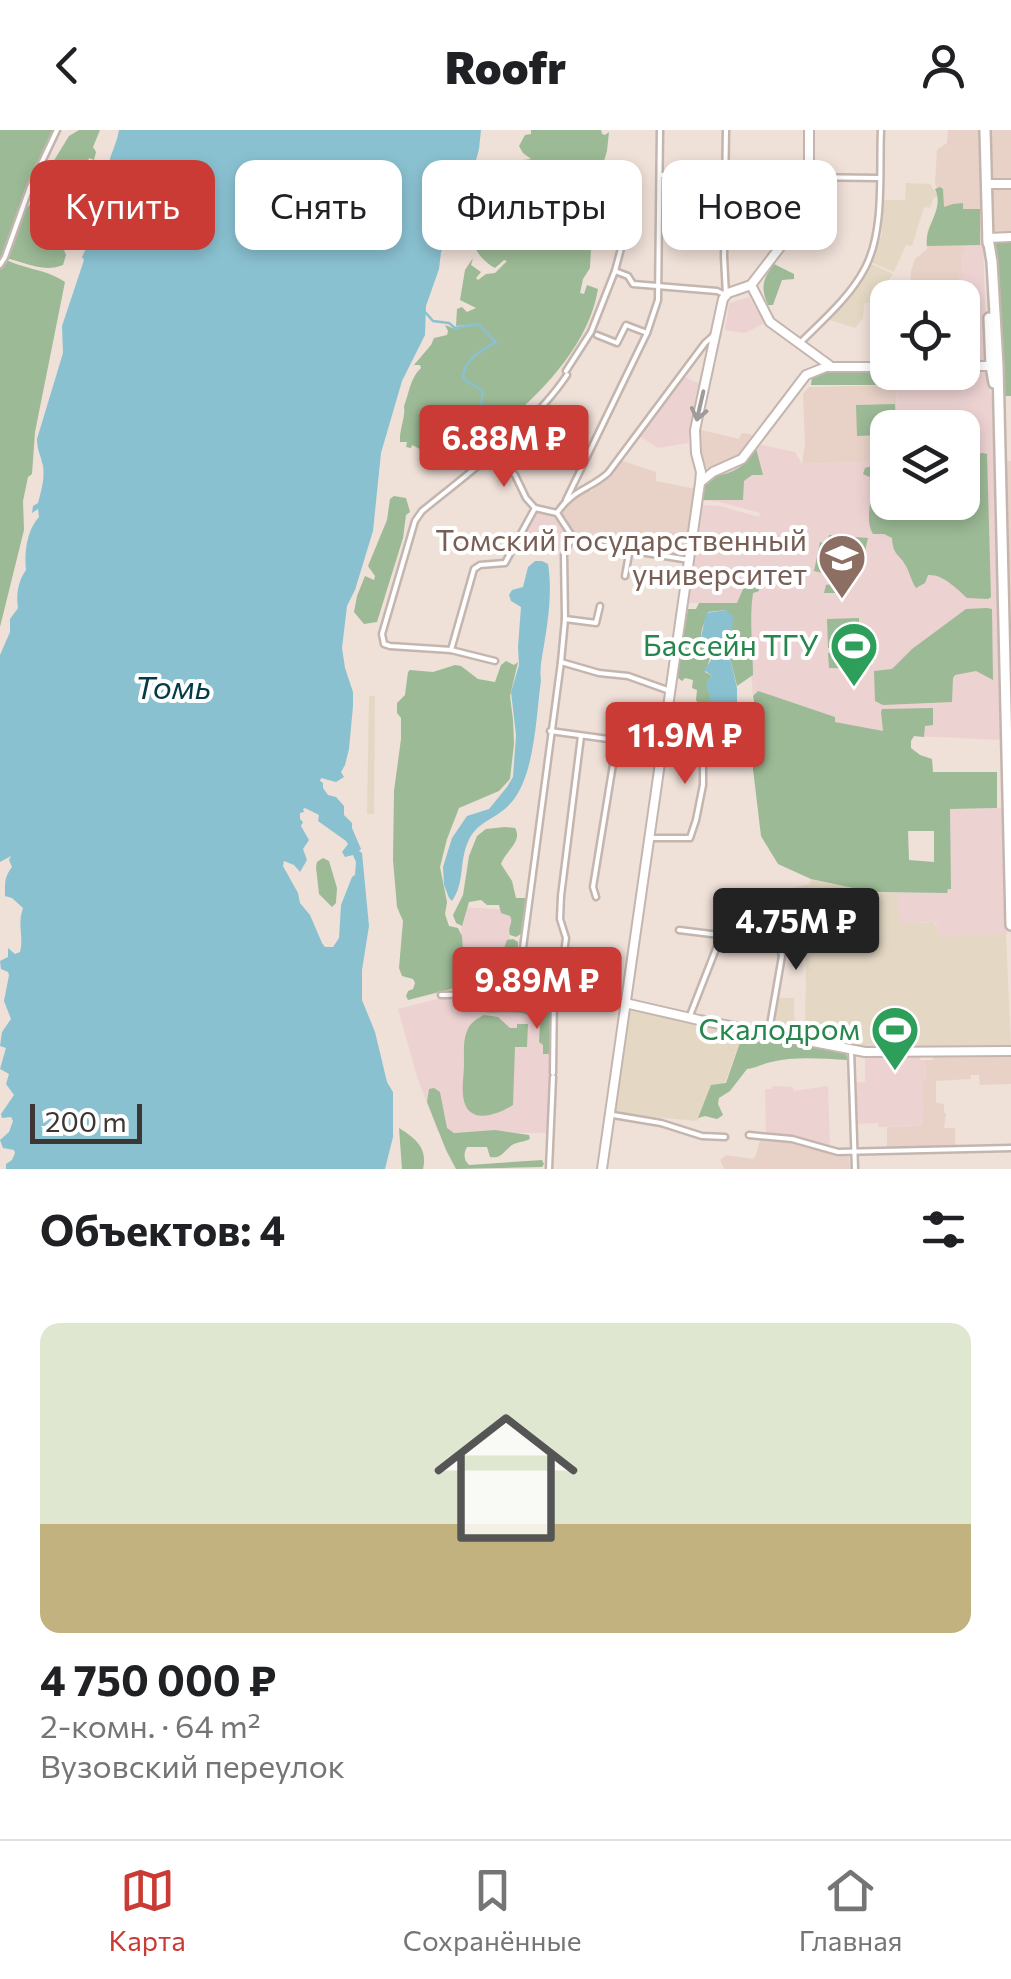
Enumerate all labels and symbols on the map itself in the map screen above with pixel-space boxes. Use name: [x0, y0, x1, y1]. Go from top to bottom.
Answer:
one-way arrow: [690, 389, 709, 421]
pin: 6.88M ₽: [412, 405, 596, 490]
place label: Томский государственный университет: [435, 520, 807, 591]
school or university icon: Томский государственный университет: [816, 532, 868, 600]
sports icon: Бассейн ТГУ: [828, 620, 880, 688]
place label: Бассейн ТГУ: [643, 625, 819, 662]
water label: Томь: [135, 666, 211, 706]
pin: 11.9M ₽: [593, 702, 777, 787]
pin: 4.75M ₽: [704, 888, 888, 973]
pin: 9.89M ₽: [445, 947, 629, 1032]
sports icon: Скалодром: [869, 1004, 921, 1072]
place label: Скалодром: [699, 1009, 860, 1046]
scale bar: [30, 1099, 142, 1144]

